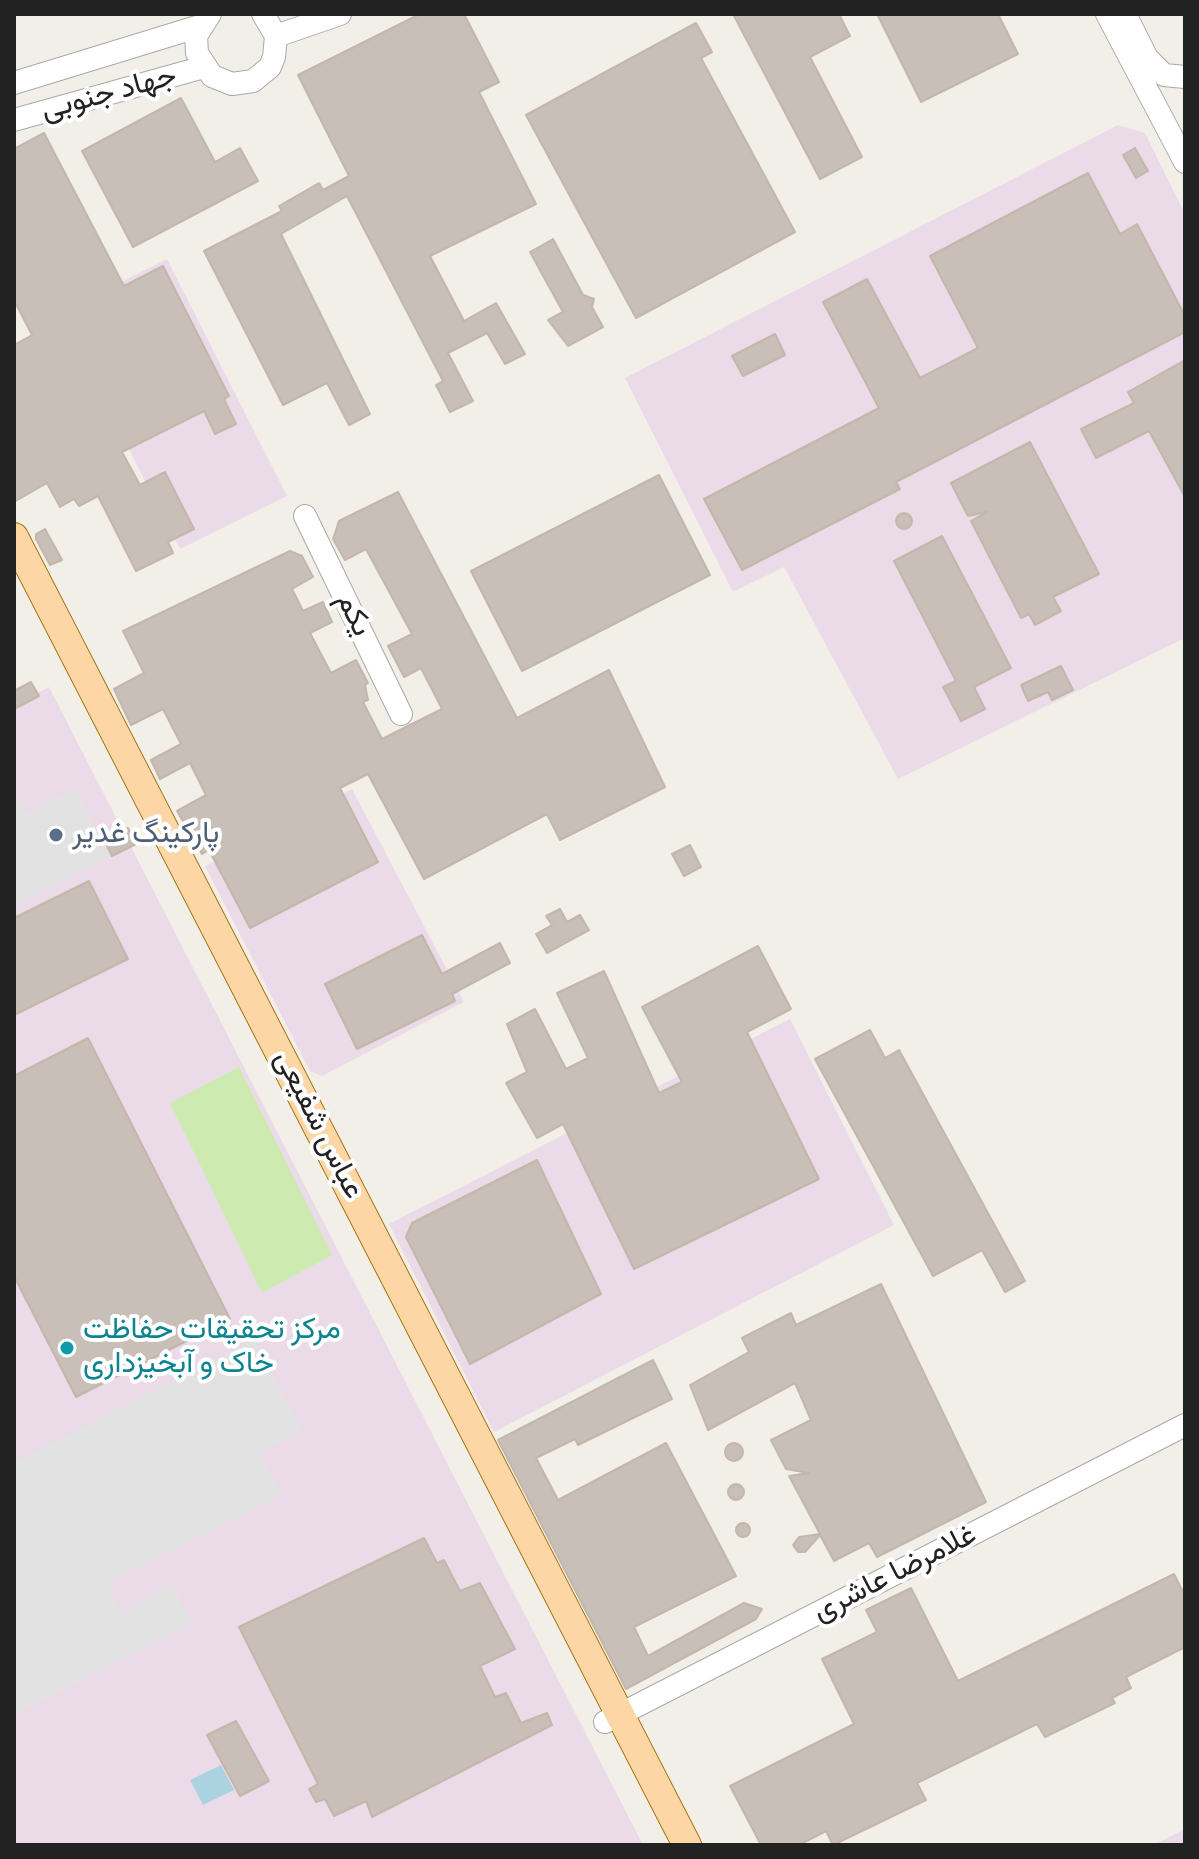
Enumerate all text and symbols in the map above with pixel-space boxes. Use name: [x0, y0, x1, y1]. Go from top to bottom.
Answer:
street label: جهاد جنوبی: [37, 59, 181, 129]
street label: یکم: [327, 587, 379, 643]
place label: پارکینگ غدیر: [72, 817, 219, 853]
marker: پارکینگ غدیر: [47, 826, 65, 844]
street label: عباس شفیعی: [265, 1045, 371, 1205]
place label: مرکز تحقیقات حفاظت خاک و آبخیزداری: [83, 1313, 341, 1384]
marker: مرکز تحقیقات حفاظت خاک و آبخیزداری: [58, 1339, 76, 1357]
street label: غلامرضا عاشری: [807, 1517, 983, 1631]

